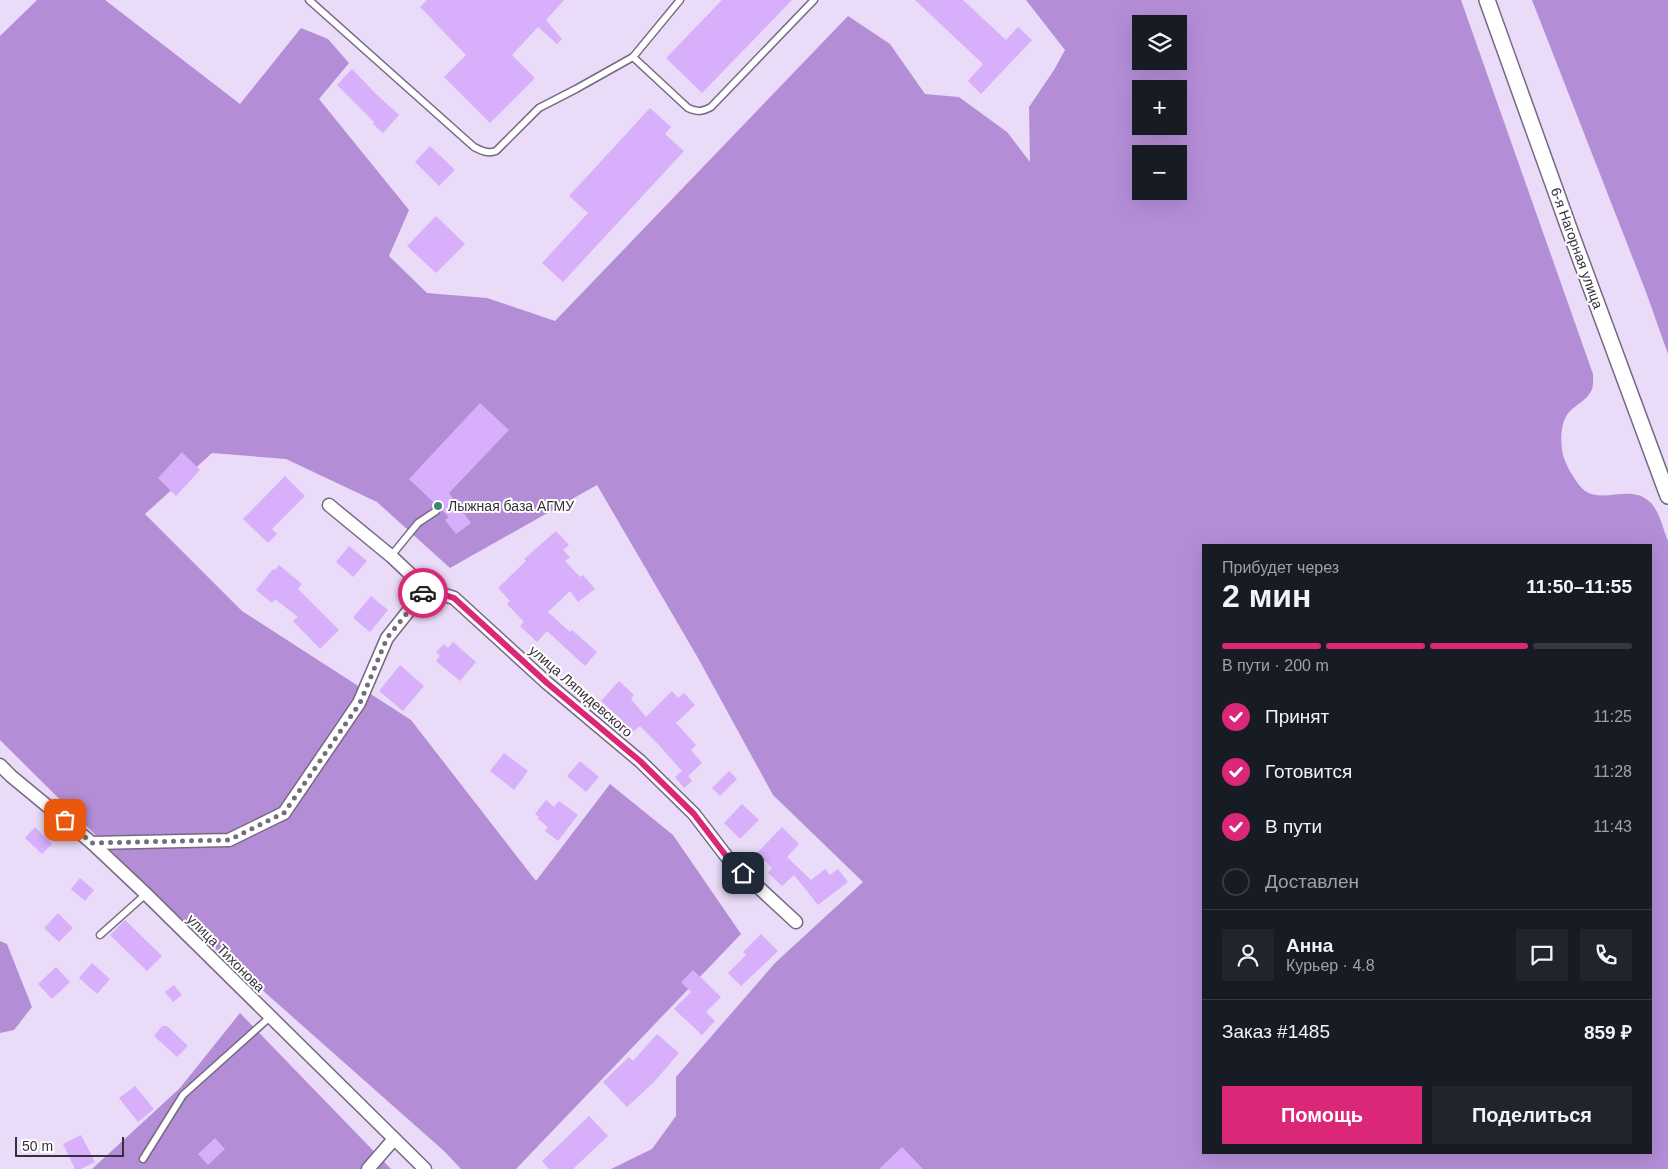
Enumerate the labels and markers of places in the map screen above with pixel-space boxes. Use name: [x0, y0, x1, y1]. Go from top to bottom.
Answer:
place label: Лыжная база АГМУ: [448, 498, 574, 514]
marker: Лыжная база АГМУ: [432, 500, 444, 512]
pin: [44, 799, 86, 841]
pin: [722, 852, 764, 894]

